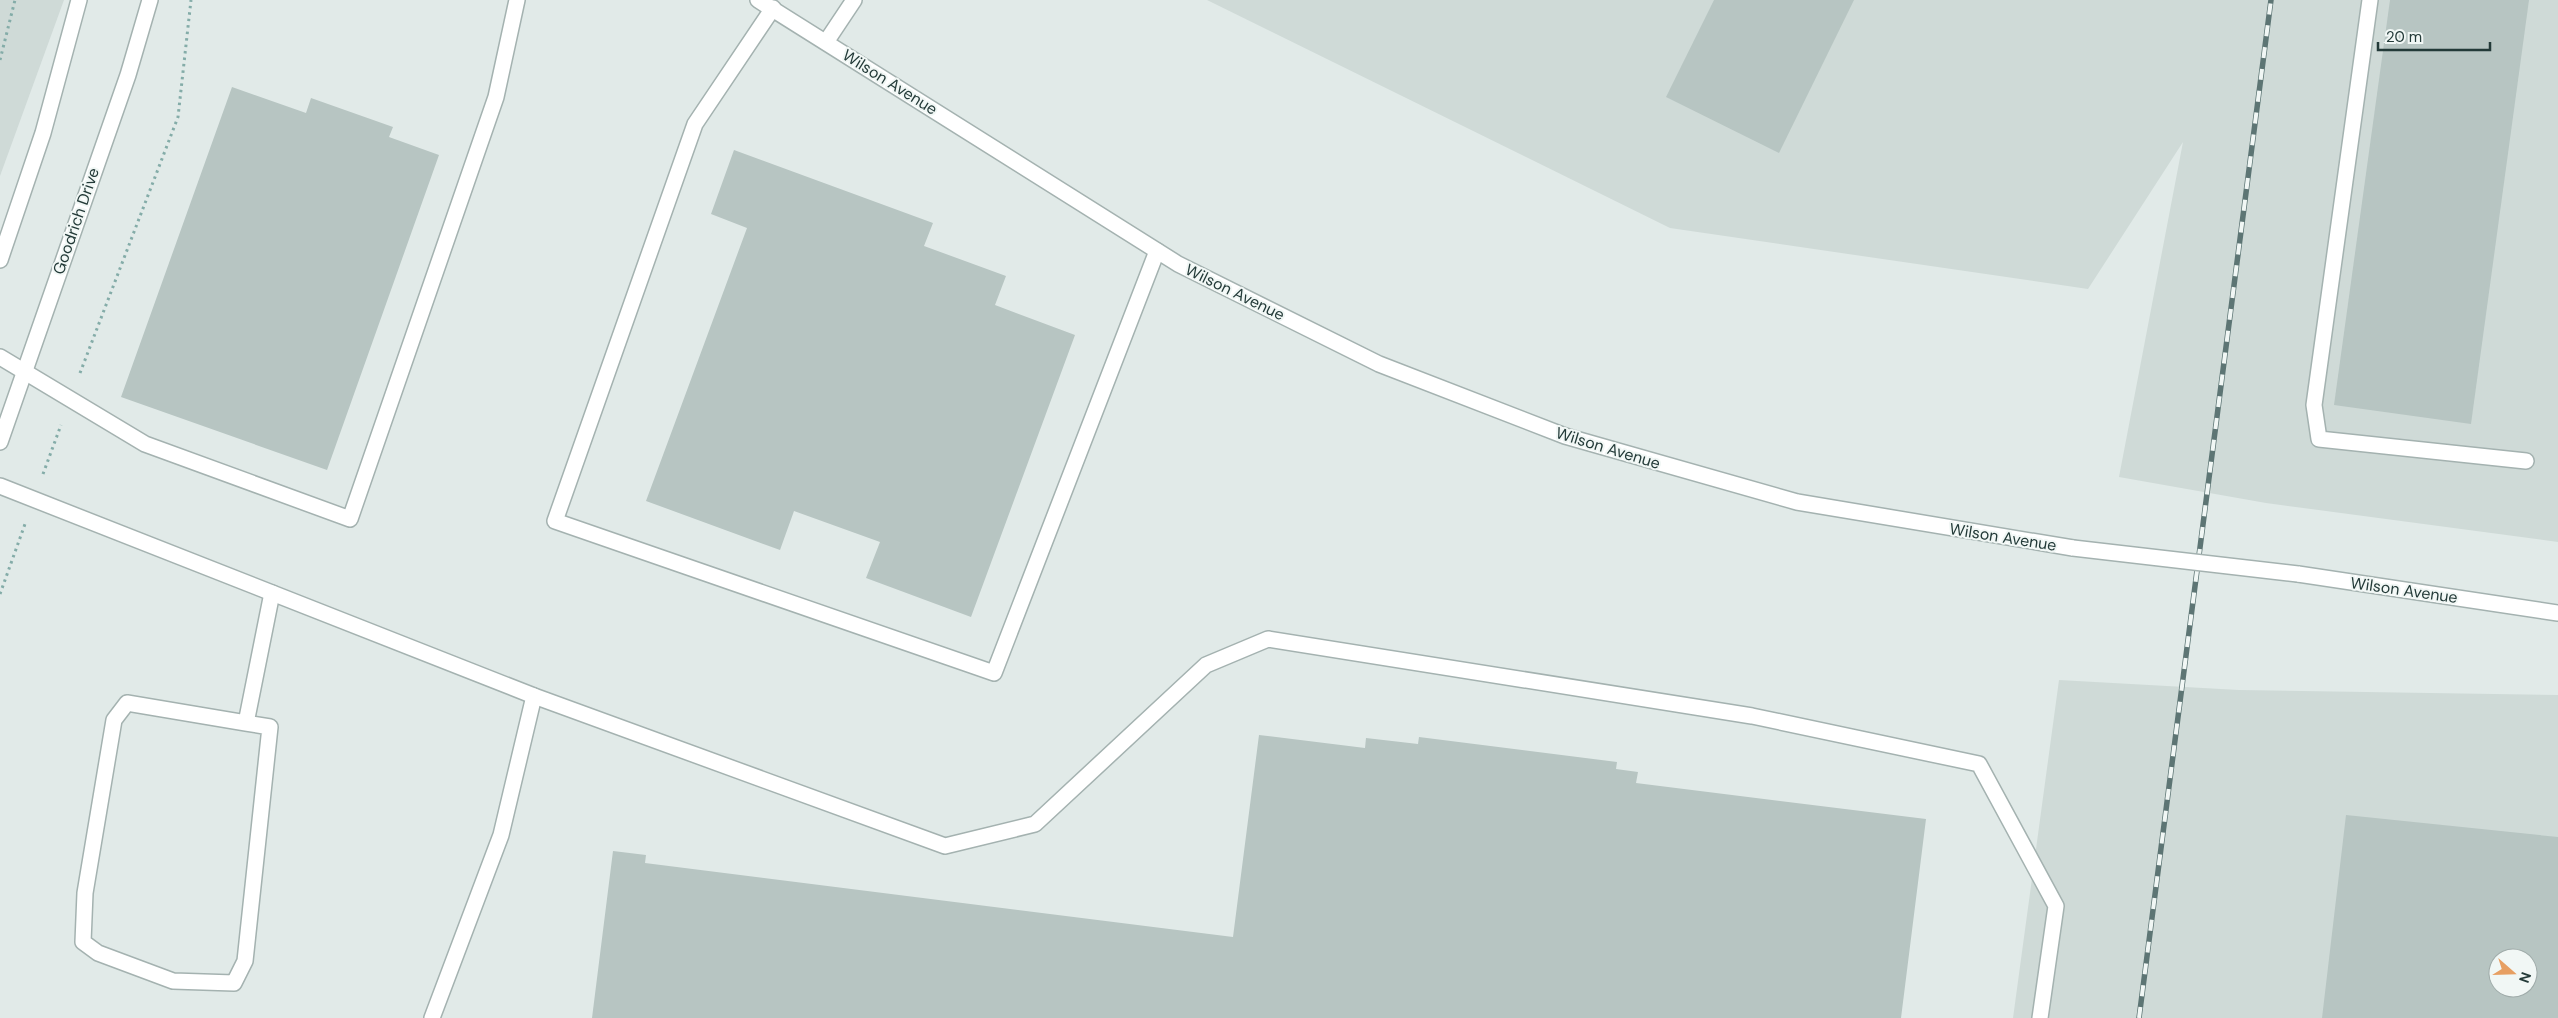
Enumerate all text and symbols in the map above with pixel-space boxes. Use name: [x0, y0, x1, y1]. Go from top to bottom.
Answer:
scale bar: [2378, 20, 2490, 52]
text: 20 m: [2386, 27, 2422, 47]
street label: Wilson Avenue: [839, 44, 941, 120]
street label: Goodrich Drive: [48, 165, 104, 277]
street label: Wilson Avenue: [1182, 259, 1288, 325]
street label: Wilson Avenue: [1553, 422, 1663, 474]
street label: Wilson Avenue: [1948, 518, 2058, 556]
street label: Wilson Avenue: [2349, 572, 2459, 608]
north arrow: [2488, 948, 2538, 998]
text: N: [2515, 970, 2535, 985]

